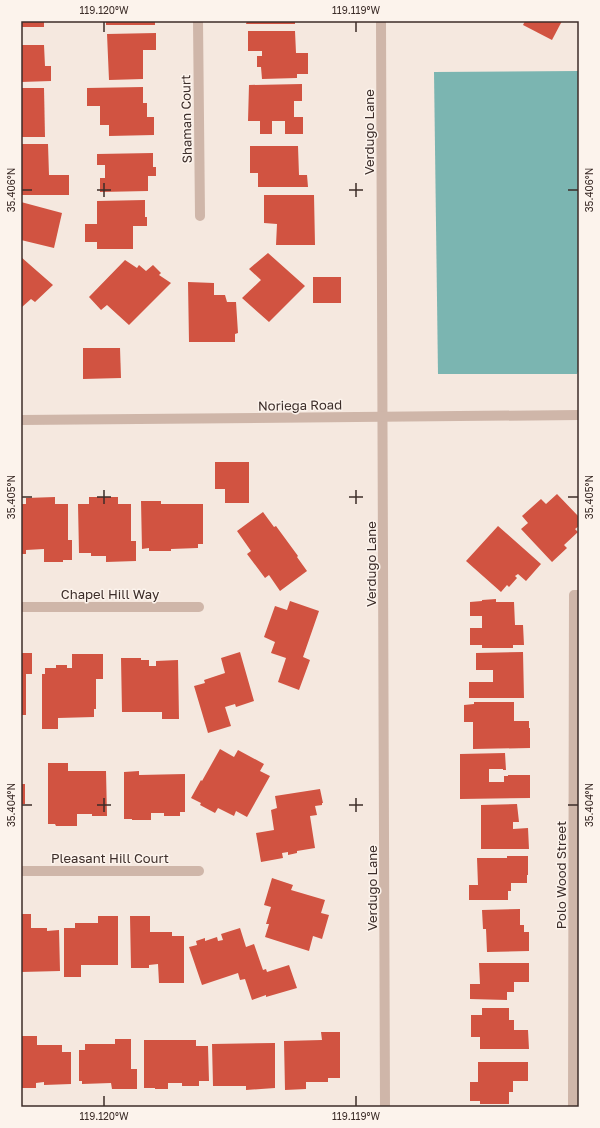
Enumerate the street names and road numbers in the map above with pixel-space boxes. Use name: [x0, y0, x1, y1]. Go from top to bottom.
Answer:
street label: Shaman Court: [177, 74, 195, 164]
street label: Verdugo Lane: [361, 89, 377, 175]
street label: Noriega Road: [258, 396, 342, 414]
street label: Verdugo Lane: [363, 521, 379, 607]
street label: Chapel Hill Way: [61, 586, 160, 602]
street label: Polo Wood Street: [553, 821, 569, 929]
street label: Verdugo Lane: [364, 845, 380, 931]
street label: Pleasant Hill Court: [51, 850, 169, 866]

